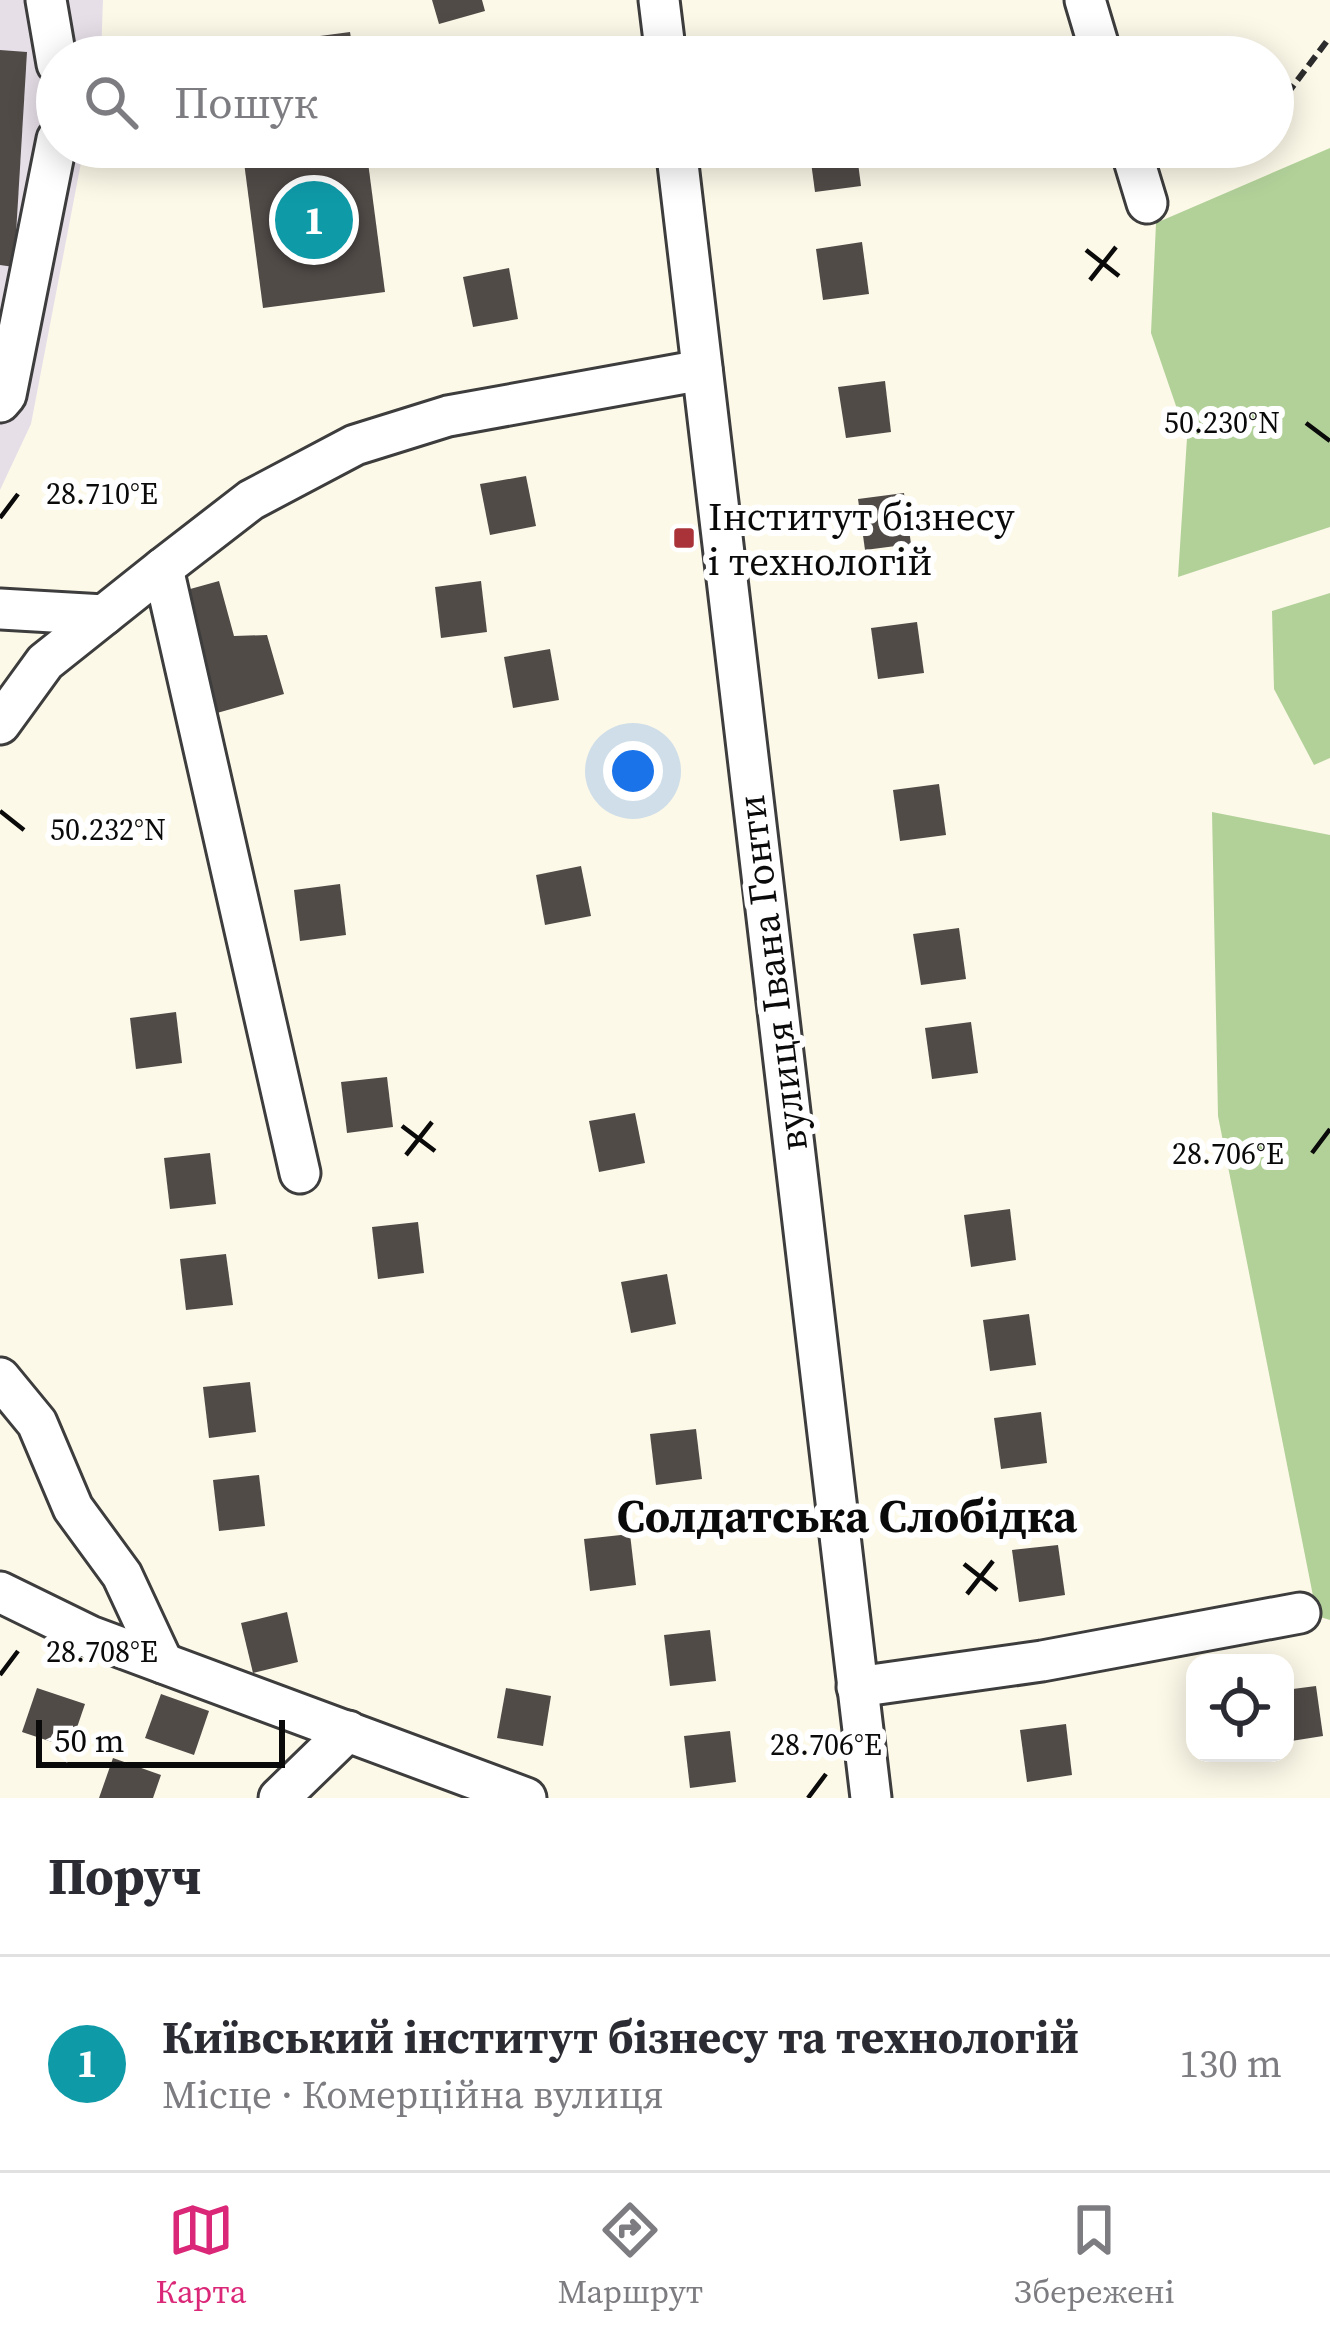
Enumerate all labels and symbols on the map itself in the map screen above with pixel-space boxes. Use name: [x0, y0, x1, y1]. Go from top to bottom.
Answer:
pin: 1: [275, 175, 353, 265]
text: 50.230°N: [1164, 402, 1280, 443]
text: 28.710°E: [46, 473, 158, 514]
place label: Інститут бізнесу і технологій: [708, 490, 1015, 588]
marker: Інститут бізнесу і технологій: [671, 525, 697, 551]
your location: [603, 741, 663, 801]
street label: вулиця Івана Гонти: [724, 792, 820, 1154]
text: 50.232°N: [50, 809, 166, 850]
text: 28.706°E: [1172, 1133, 1284, 1174]
district label: Солдатська Слобідка: [617, 1485, 1078, 1547]
text: 28.708°E: [46, 1631, 158, 1672]
scale bar: [36, 1714, 285, 1767]
text: 28.706°E: [770, 1724, 882, 1765]

